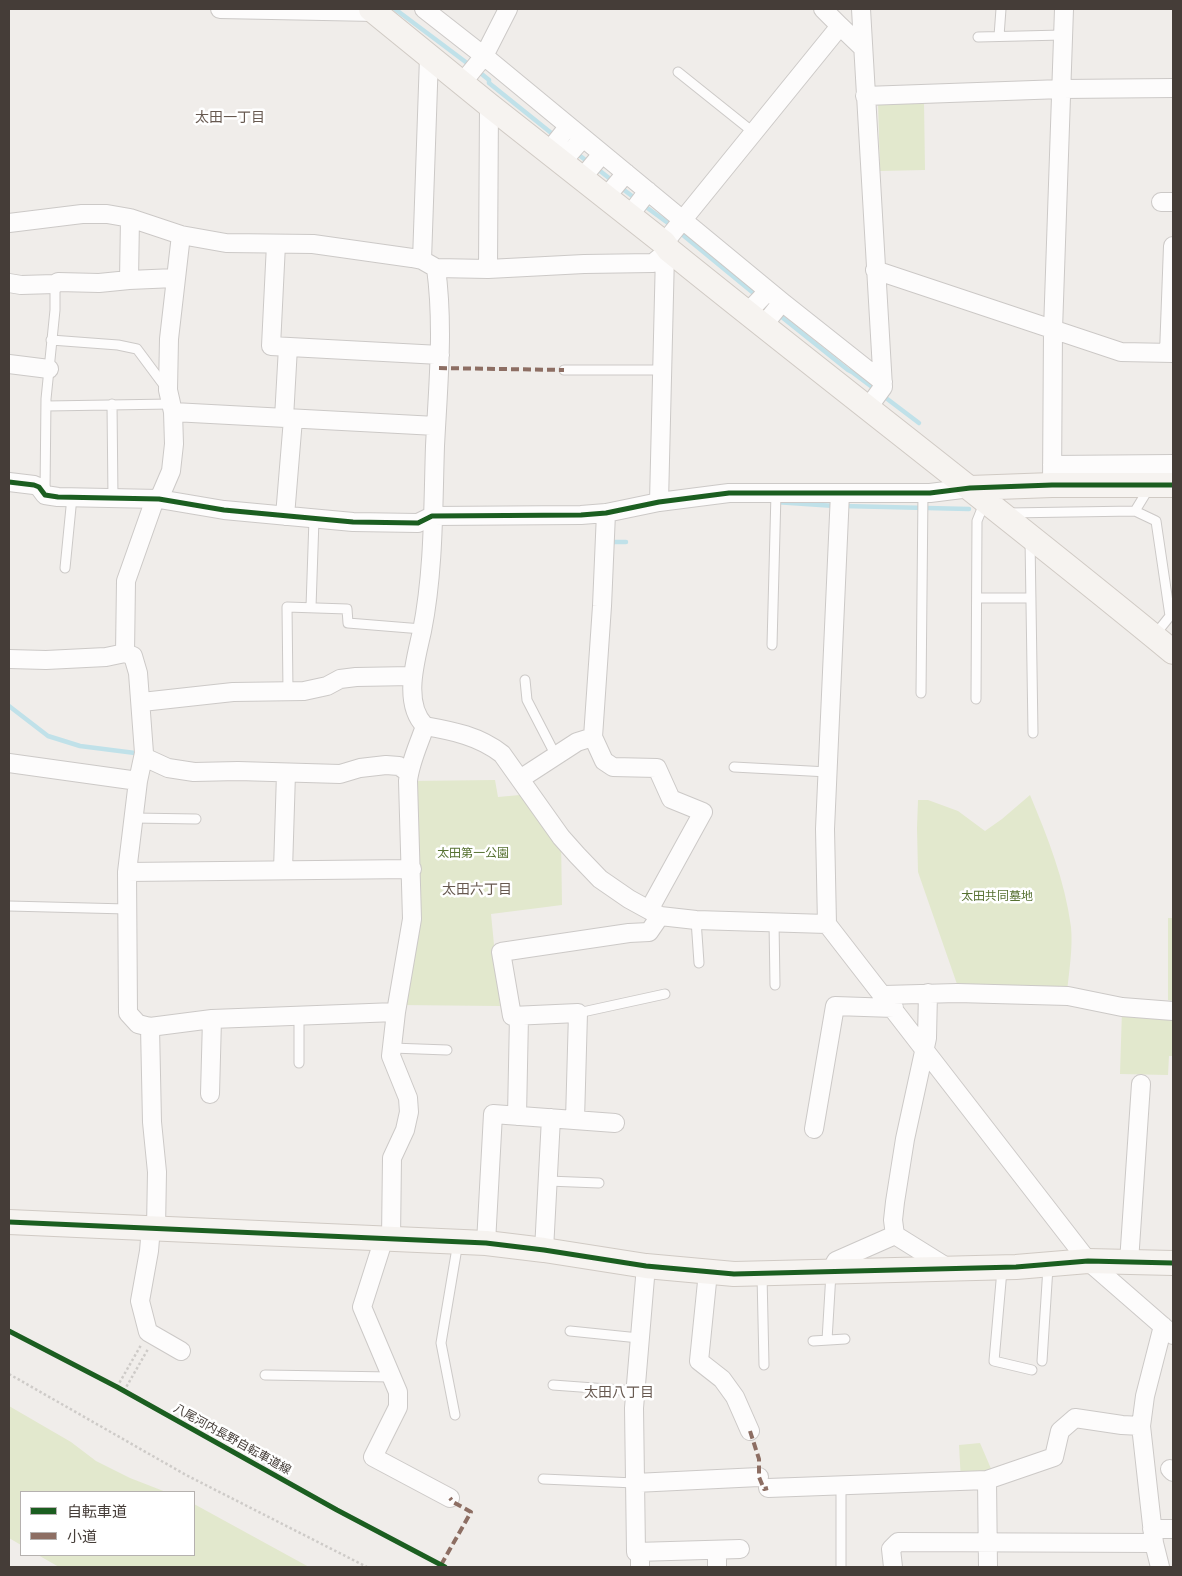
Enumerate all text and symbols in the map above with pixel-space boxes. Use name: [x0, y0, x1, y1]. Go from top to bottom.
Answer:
district label: 太田一丁目: [195, 111, 265, 127]
park label: 太田第一公園: [437, 847, 509, 861]
district label: 太田六丁目: [442, 883, 512, 899]
park label: 太田共同墓地: [961, 890, 1033, 904]
district label: 太田八丁目: [584, 1386, 654, 1402]
street label: 八尾河内長野自転車道線: [171, 1402, 293, 1478]
legend: [20, 1491, 195, 1556]
text: 自転車道: [67, 1502, 127, 1522]
text: 小道: [67, 1527, 97, 1547]

